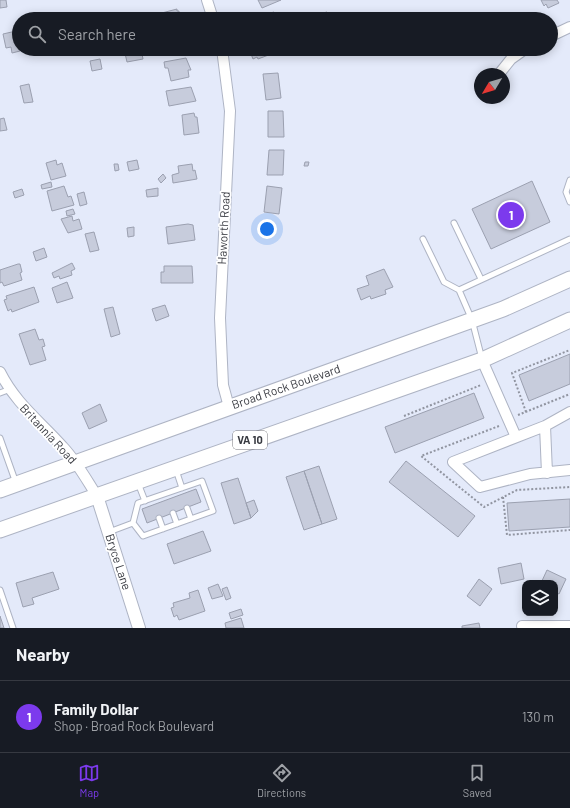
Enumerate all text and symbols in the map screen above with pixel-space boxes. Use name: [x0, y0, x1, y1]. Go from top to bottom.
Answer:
search box: [12, 12, 558, 56]
icon: search: [26, 23, 48, 45]
text: Search here: [58, 25, 136, 43]
north arrow: [474, 68, 510, 104]
street label: Haworth Road: [214, 191, 232, 265]
pin: 1: [498, 200, 524, 230]
your location: [257, 219, 277, 239]
street label: Broad Rock Boulevard: [229, 361, 342, 411]
street label: Britannia Road: [18, 401, 80, 466]
road number: VA 10: [233, 431, 267, 449]
street label: Bryce Lane: [103, 532, 135, 592]
map controls: [522, 580, 558, 616]
button: layers: [522, 580, 558, 616]
text: Nearby: [16, 644, 70, 664]
text: Family Dollar: [54, 700, 139, 718]
text: 1: [27, 709, 31, 725]
text: 130 m: [522, 709, 554, 725]
text: Shop · Broad Rock Boulevard: [54, 718, 214, 734]
tab: Map: [78, 762, 100, 799]
tab: Directions: [257, 762, 306, 799]
tab: Saved: [463, 762, 492, 799]

